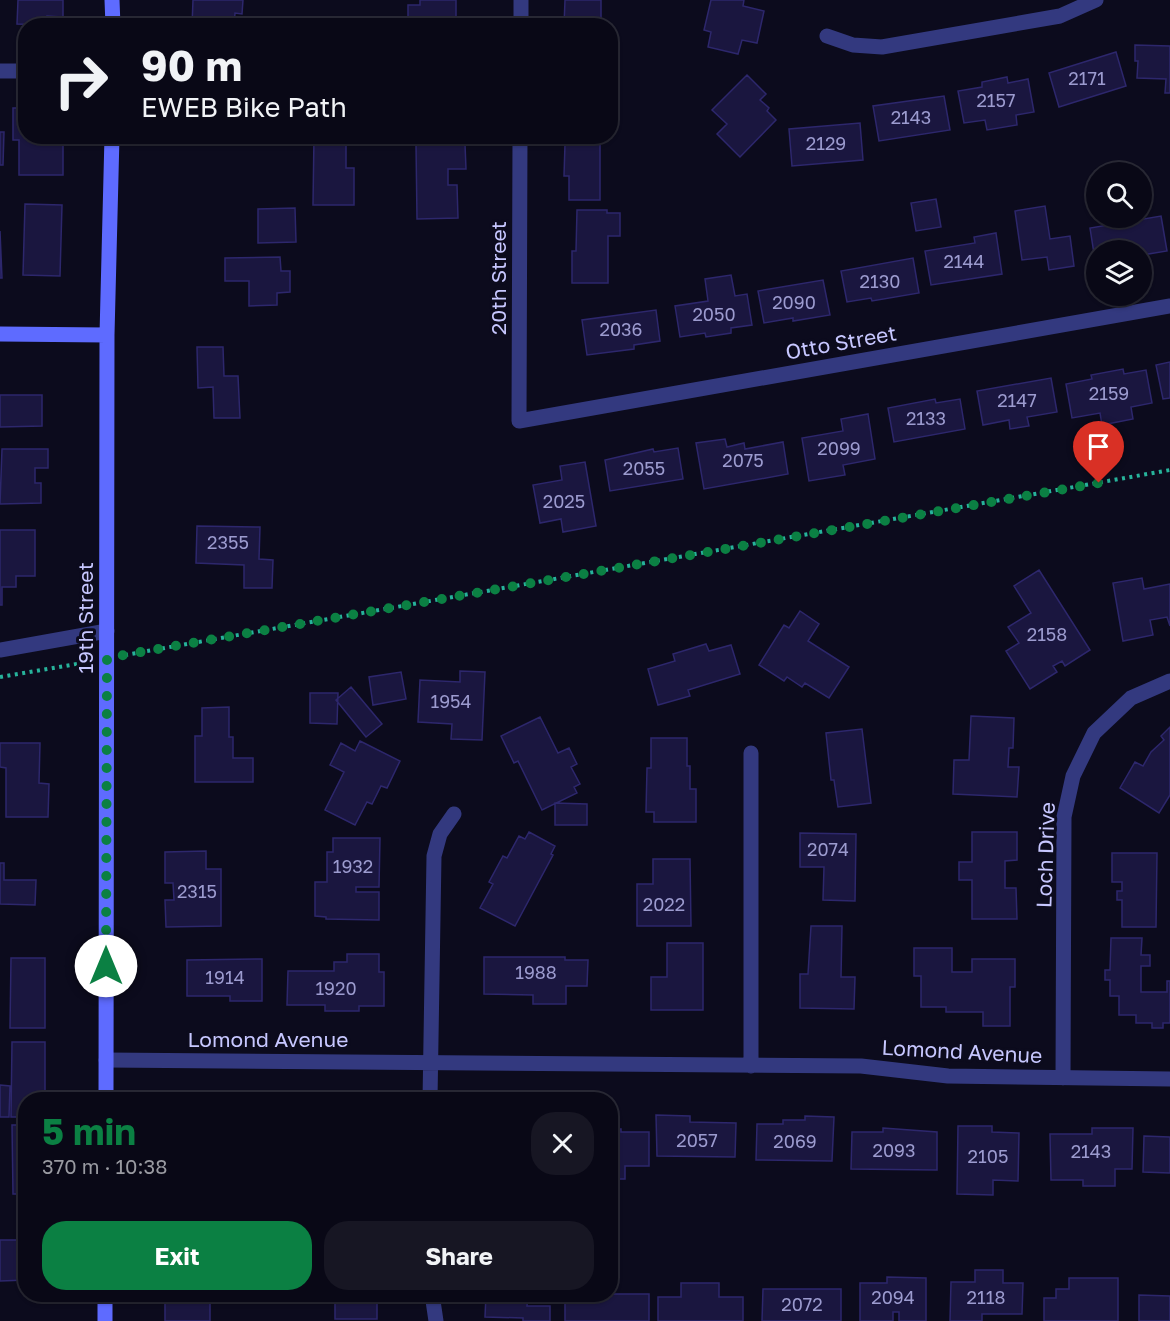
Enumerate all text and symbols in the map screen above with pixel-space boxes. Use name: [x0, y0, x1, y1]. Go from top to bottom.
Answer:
text: 90 m: [141, 40, 242, 90]
icon: right: [42, 42, 120, 120]
house number: 2171: [1068, 67, 1106, 89]
house number: 2157: [976, 89, 1016, 111]
text: EWEB Bike Path: [141, 91, 347, 123]
house number: 2143: [891, 106, 931, 128]
house number: 2129: [806, 132, 846, 154]
map controls: [1086, 162, 1152, 306]
button: search: [1086, 162, 1152, 228]
street label: 20th Street: [485, 221, 511, 335]
button: layers: [1086, 240, 1152, 306]
house number: 2144: [943, 250, 985, 272]
house number: 2130: [860, 270, 900, 292]
house number: 2090: [772, 291, 816, 313]
house number: 2050: [692, 303, 736, 325]
house number: 2036: [599, 318, 643, 340]
street label: Otto Street: [783, 319, 898, 365]
house number: 2159: [1089, 382, 1129, 404]
house number: 2147: [997, 389, 1037, 411]
house number: 2133: [906, 407, 946, 429]
pin: [1073, 421, 1124, 483]
icon: arrive: [1082, 430, 1115, 463]
house number: 2099: [817, 437, 861, 459]
house number: 2075: [722, 449, 764, 471]
house number: 2055: [623, 457, 665, 479]
house number: 2025: [543, 490, 585, 512]
house number: 2355: [207, 531, 249, 553]
street label: 19th Street: [72, 562, 98, 674]
house number: 2158: [1027, 623, 1067, 645]
house number: 1954: [430, 690, 472, 712]
street label: Loch Drive: [1030, 802, 1060, 908]
house number: 2074: [807, 838, 849, 860]
house number: 1932: [333, 855, 373, 877]
house number: 2315: [177, 880, 217, 902]
house number: 2022: [643, 893, 685, 915]
position arrow: [74, 934, 138, 998]
house number: 1988: [515, 961, 557, 983]
house number: 1914: [205, 966, 245, 988]
house number: 1920: [315, 977, 357, 999]
street label: Lomond Avenue: [188, 1026, 348, 1052]
street label: Lomond Avenue: [881, 1034, 1043, 1068]
text: 5 min: [42, 1110, 136, 1153]
button: close: [531, 1112, 594, 1175]
house number: 2057: [676, 1129, 718, 1151]
house number: 2069: [773, 1130, 817, 1152]
house number: 2093: [872, 1139, 916, 1161]
house number: 2143: [1071, 1140, 1111, 1162]
house number: 2105: [968, 1145, 1008, 1167]
text: 370 m · 10:38: [42, 1154, 167, 1178]
button: Exit: [42, 1221, 312, 1290]
button: Share: [324, 1221, 594, 1290]
house number: 2094: [871, 1286, 915, 1308]
house number: 2118: [967, 1286, 1005, 1308]
house number: 2072: [781, 1293, 823, 1315]

